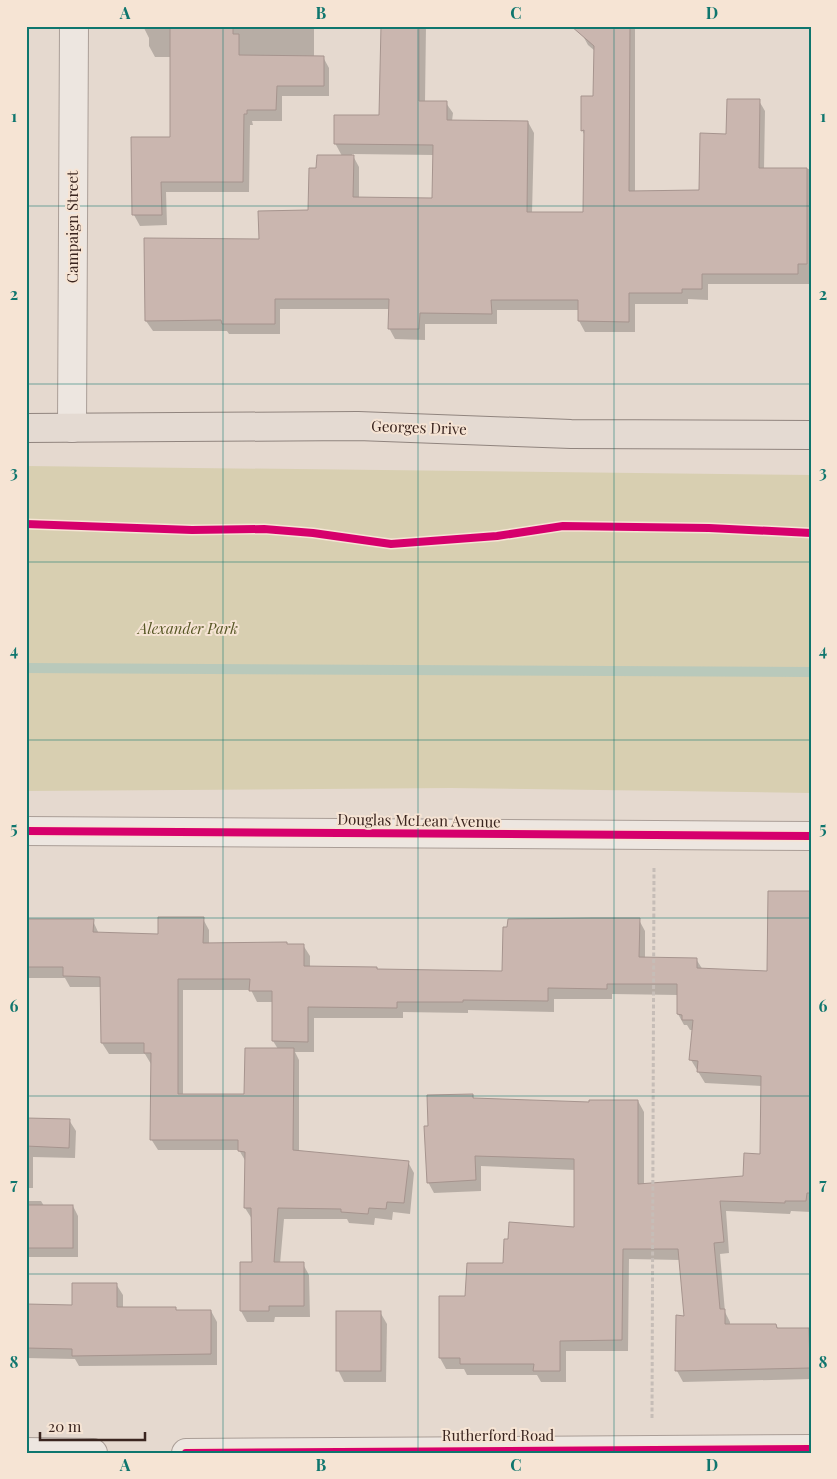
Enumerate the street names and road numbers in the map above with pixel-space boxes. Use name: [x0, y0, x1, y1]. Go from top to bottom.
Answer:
street label: Campaign Street: [62, 170, 82, 283]
street label: Georges Drive: [371, 415, 467, 439]
street label: Douglas McLean Avenue: [337, 809, 501, 831]
street label: Rutherford Road: [442, 1425, 555, 1445]

